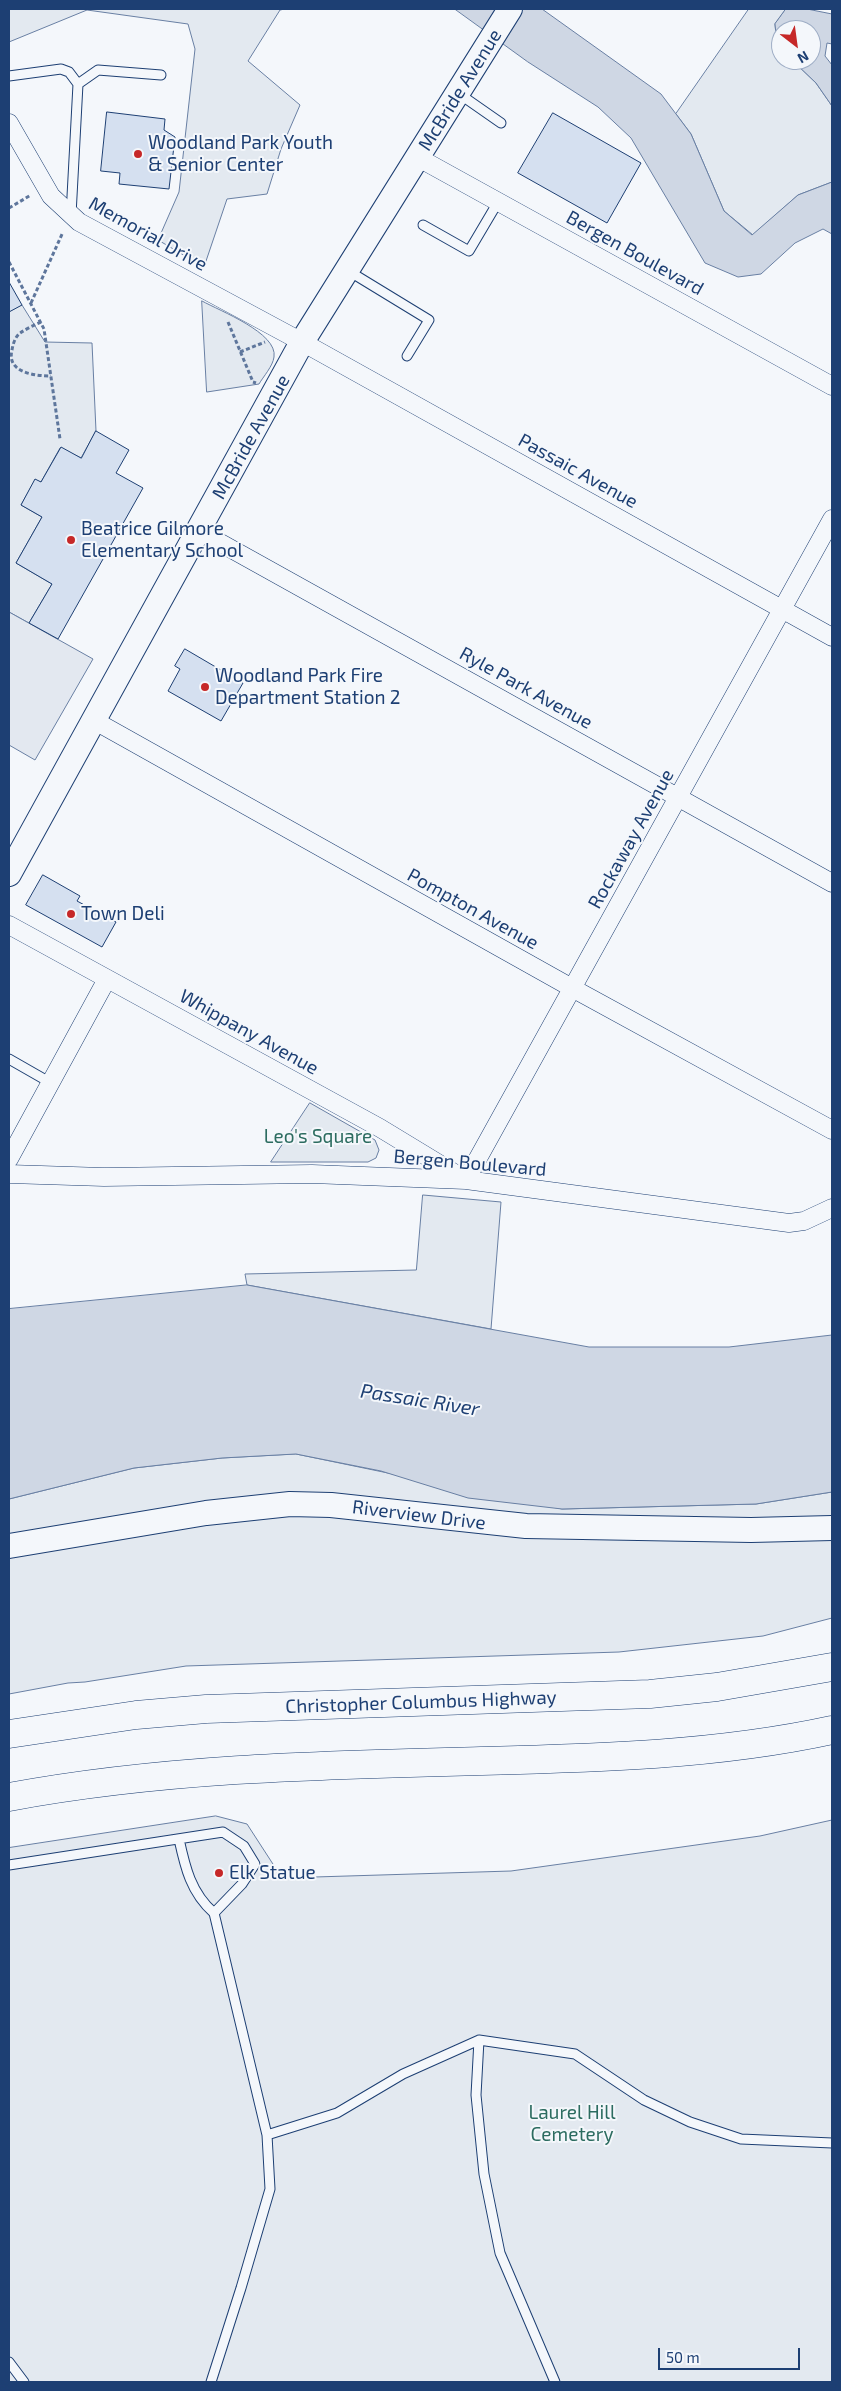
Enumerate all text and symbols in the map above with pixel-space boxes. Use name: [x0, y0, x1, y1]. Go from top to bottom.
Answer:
north arrow: [771, 20, 821, 70]
street label: McBride Avenue: [413, 25, 507, 155]
text: N: [795, 48, 812, 67]
place label: Woodland Park Youth & Senior Center: [148, 132, 333, 176]
marker: Woodland Park Youth & Senior Center: [132, 148, 144, 160]
street label: Memorial Drive: [85, 192, 211, 276]
street label: Bergen Boulevard: [562, 206, 708, 300]
street label: McBride Avenue: [207, 371, 295, 503]
street label: Passaic Avenue: [514, 429, 642, 513]
place label: Beatrice Gilmore Elementary School: [81, 518, 243, 562]
marker: Beatrice Gilmore Elementary School: [65, 534, 77, 546]
street label: Ryle Park Avenue: [455, 642, 597, 734]
place label: Woodland Park Fire Department Station 2: [215, 665, 400, 709]
marker: Woodland Park Fire Department Station 2: [199, 681, 211, 693]
street label: Rockaway Avenue: [583, 765, 679, 913]
street label: Pompton Avenue: [403, 864, 543, 954]
place label: Town Deli: [81, 903, 165, 925]
marker: Town Deli: [65, 908, 77, 920]
street label: Whippany Avenue: [176, 984, 322, 1080]
park label: Leo's Square: [264, 1126, 372, 1148]
street label: Bergen Boulevard: [393, 1145, 547, 1181]
water label: Passaic River: [359, 1379, 481, 1421]
street label: Riverview Drive: [351, 1496, 487, 1534]
street label: Christopher Columbus Highway: [285, 1686, 557, 1718]
place label: Elk Statue: [229, 1862, 316, 1884]
marker: Elk Statue: [213, 1867, 225, 1879]
park label: Laurel Hill Cemetery: [528, 2102, 616, 2146]
scale bar: [661, 2338, 804, 2370]
text: 50 m: [666, 2348, 700, 2366]

